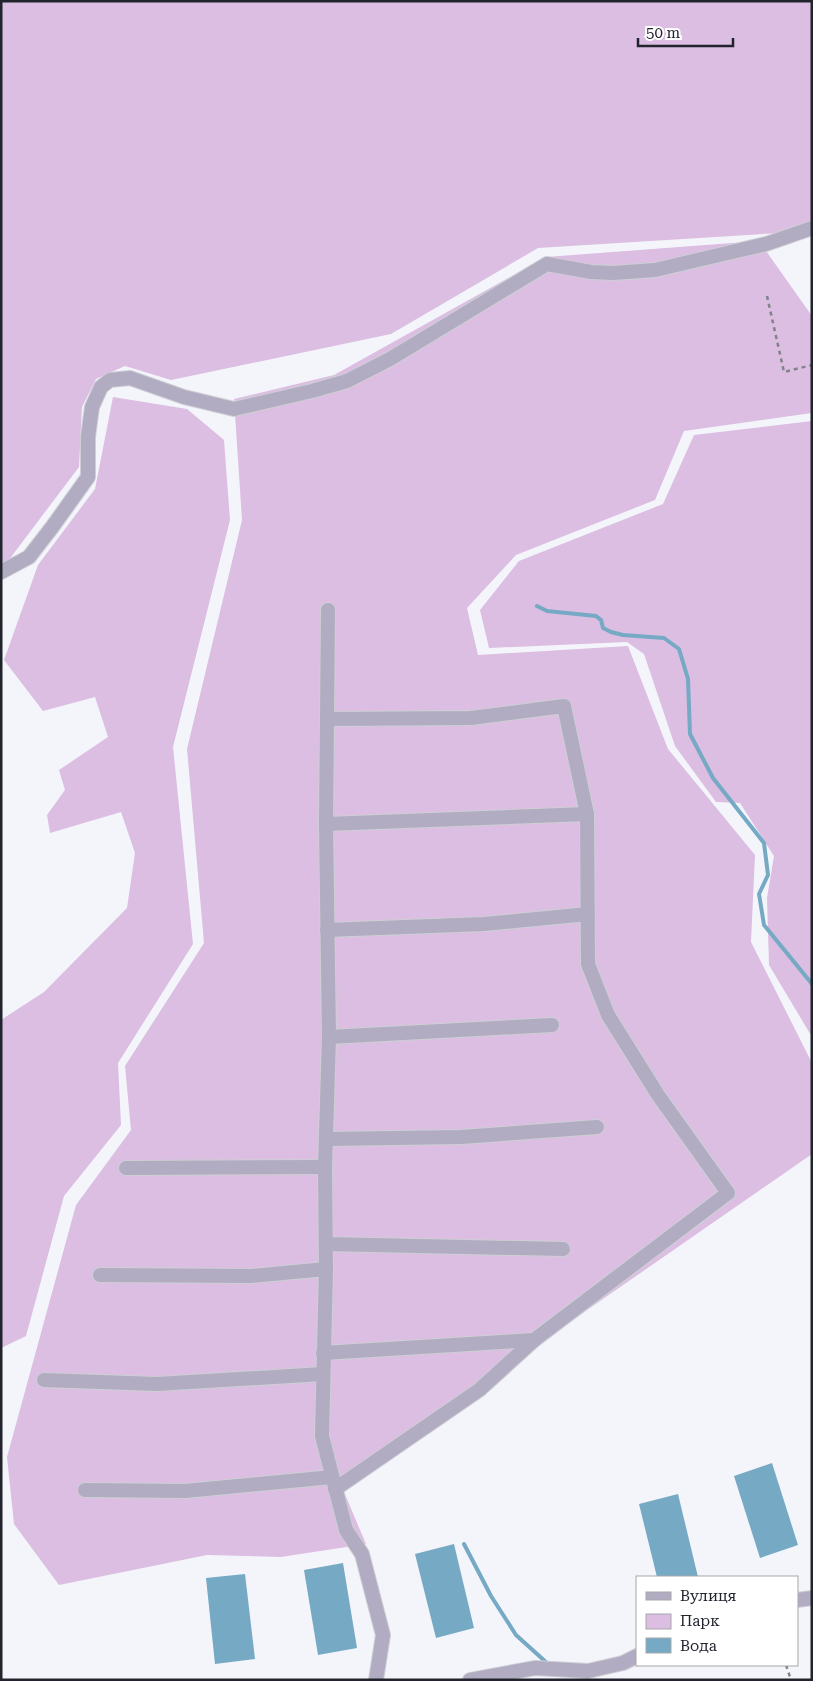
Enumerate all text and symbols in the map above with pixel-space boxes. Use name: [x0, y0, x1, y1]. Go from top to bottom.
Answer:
scale bar: [638, 15, 733, 47]
text: 50 m: [646, 24, 681, 42]
legend: [636, 1576, 798, 1666]
text: Вулиця: [680, 1587, 736, 1605]
text: Парк: [680, 1612, 720, 1630]
text: Вода: [680, 1637, 717, 1655]

